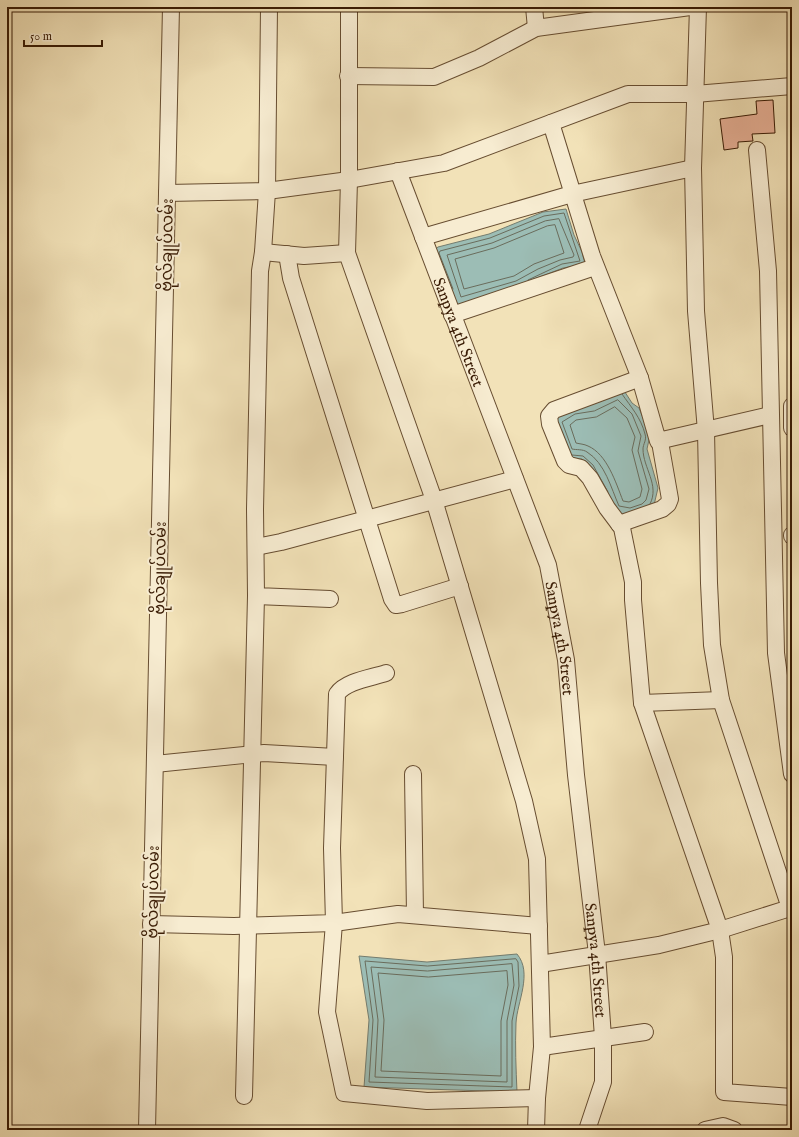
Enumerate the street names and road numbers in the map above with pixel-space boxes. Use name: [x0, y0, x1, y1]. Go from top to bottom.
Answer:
street label: ဗိုလ်ချုပ်လမ်း: [154, 198, 182, 292]
street label: Sanpya 4th Street: [427, 275, 487, 390]
street label: ဗိုလ်ချုပ်လမ်း: [147, 521, 175, 615]
street label: Sanpya 4th Street: [539, 580, 577, 697]
street label: ဗိုလ်ချုပ်လမ်း: [140, 845, 168, 939]
street label: Sanpya 4th Street: [579, 902, 610, 1019]

